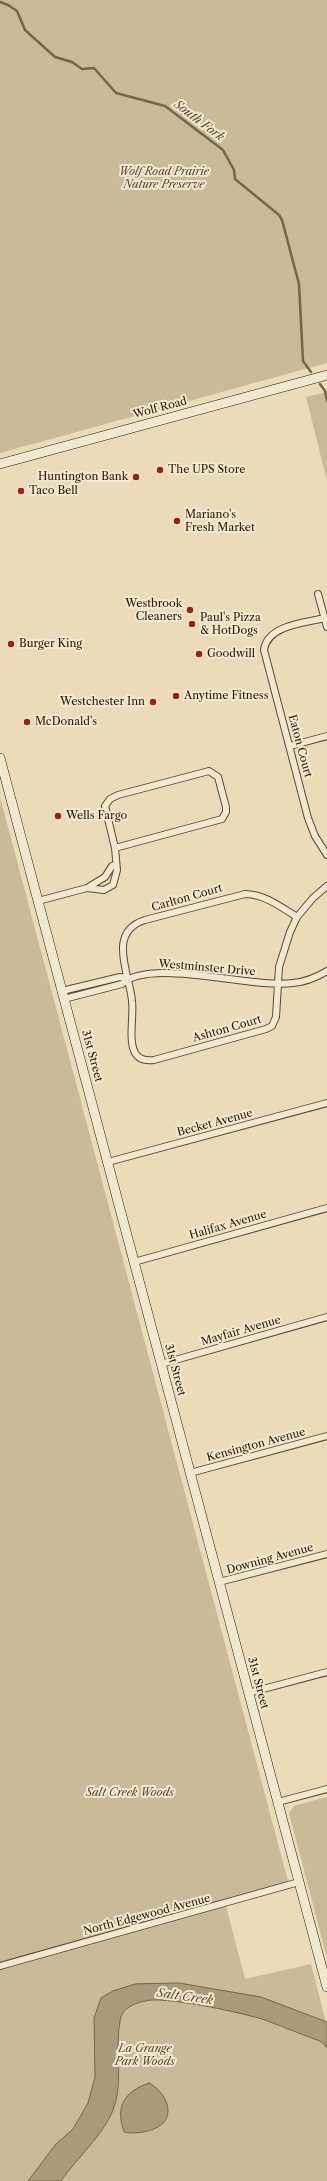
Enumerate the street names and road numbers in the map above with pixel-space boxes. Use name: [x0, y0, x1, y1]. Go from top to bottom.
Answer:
street label: Wolf Road: [132, 394, 188, 422]
street label: Eaton Court: [285, 713, 315, 779]
street label: Carlton Court: [150, 882, 224, 914]
street label: Westminster Drive: [158, 957, 256, 979]
street label: Ashton Court: [191, 1013, 263, 1045]
street label: 31st Street: [79, 1029, 105, 1083]
street label: Becket Avenue: [176, 1107, 254, 1139]
street label: Halifax Avenue: [188, 1208, 268, 1242]
street label: Mayfair Avenue: [200, 1313, 282, 1349]
street label: 31st Street: [162, 1343, 188, 1397]
street label: Kensington Avenue: [205, 1425, 307, 1465]
street label: Downing Avenue: [225, 1541, 315, 1577]
street label: 31st Street: [245, 1656, 271, 1710]
street label: North Edgewood Avenue: [82, 1892, 212, 1938]

